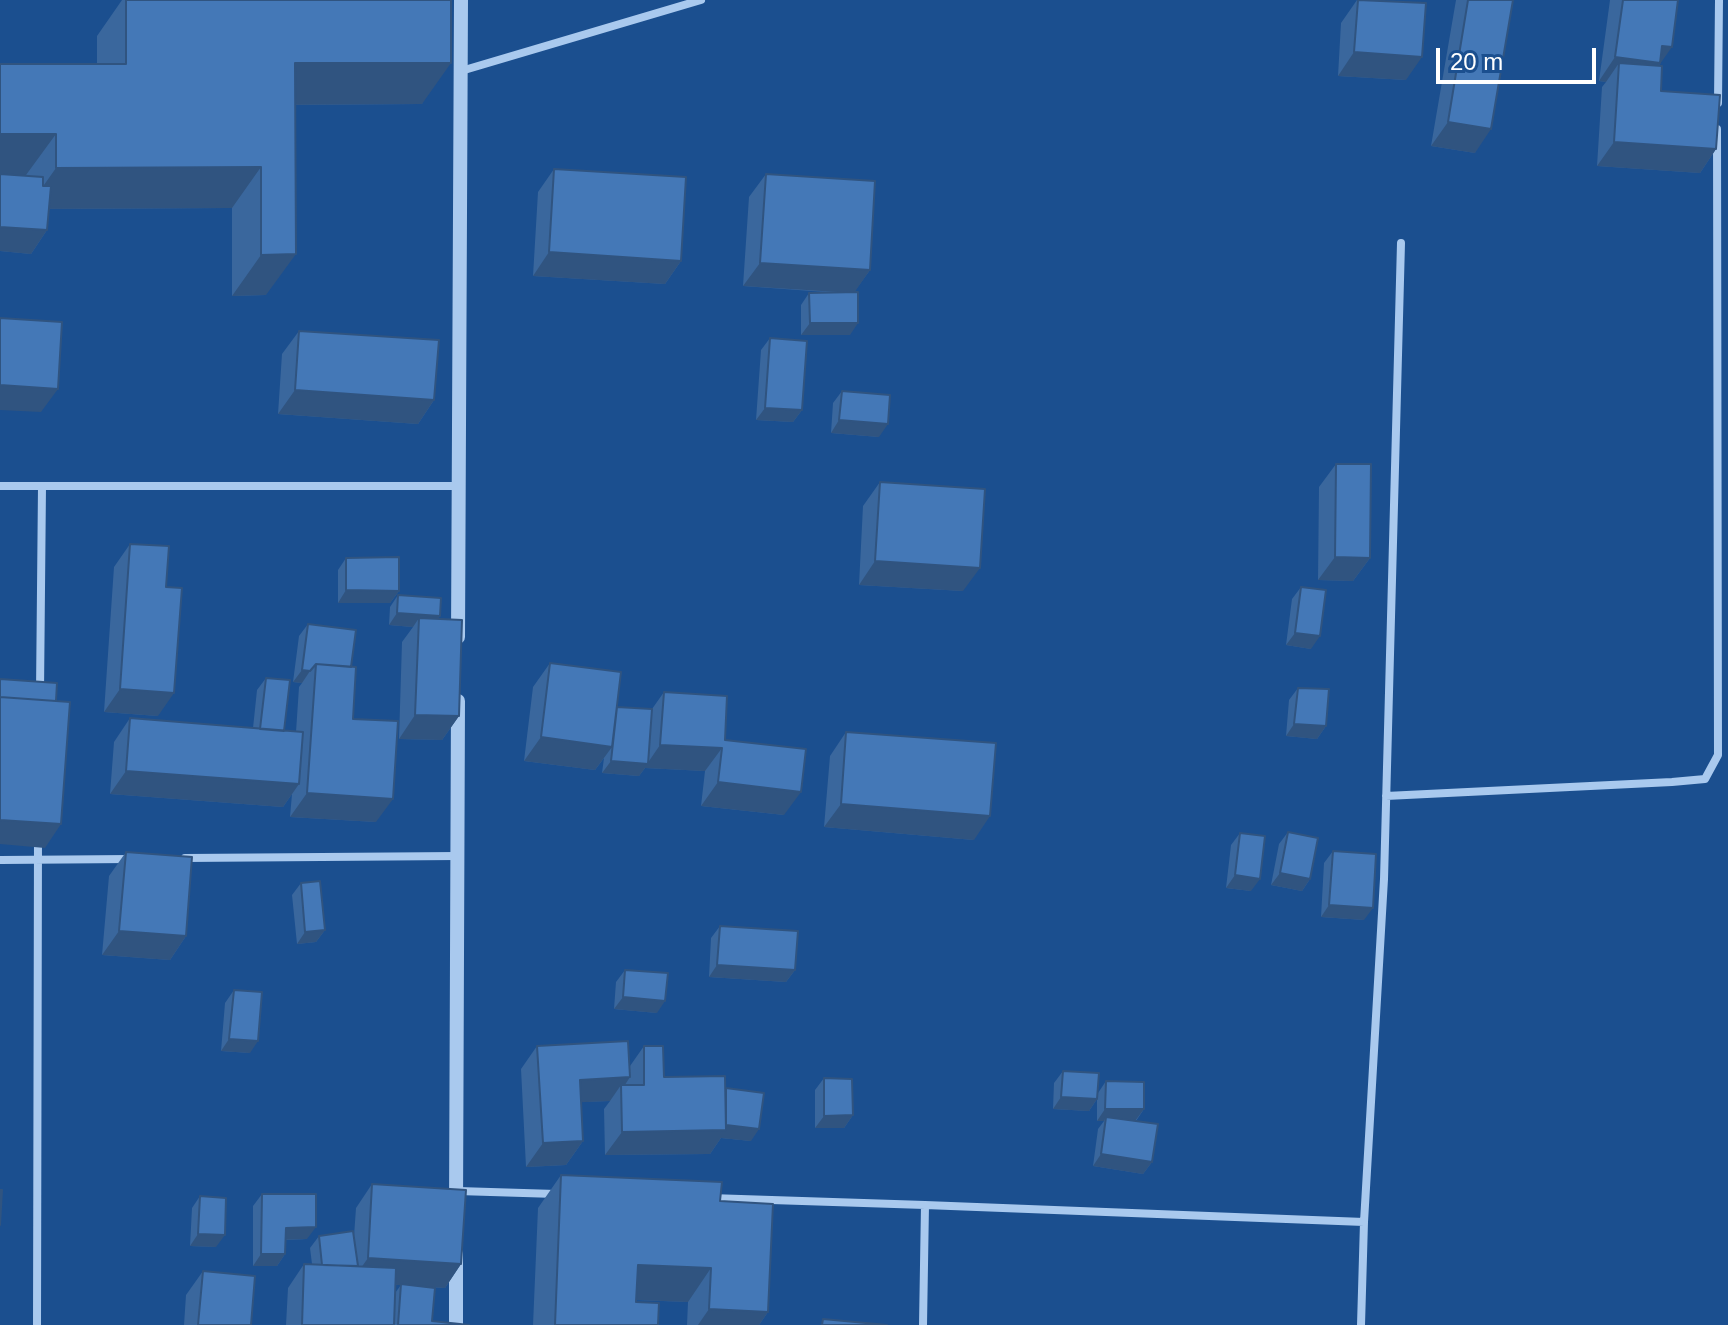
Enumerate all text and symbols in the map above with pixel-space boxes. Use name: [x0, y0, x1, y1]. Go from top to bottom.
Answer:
scale bar: [1440, 32, 1600, 82]
text: 20 m: [1450, 48, 1503, 75]

